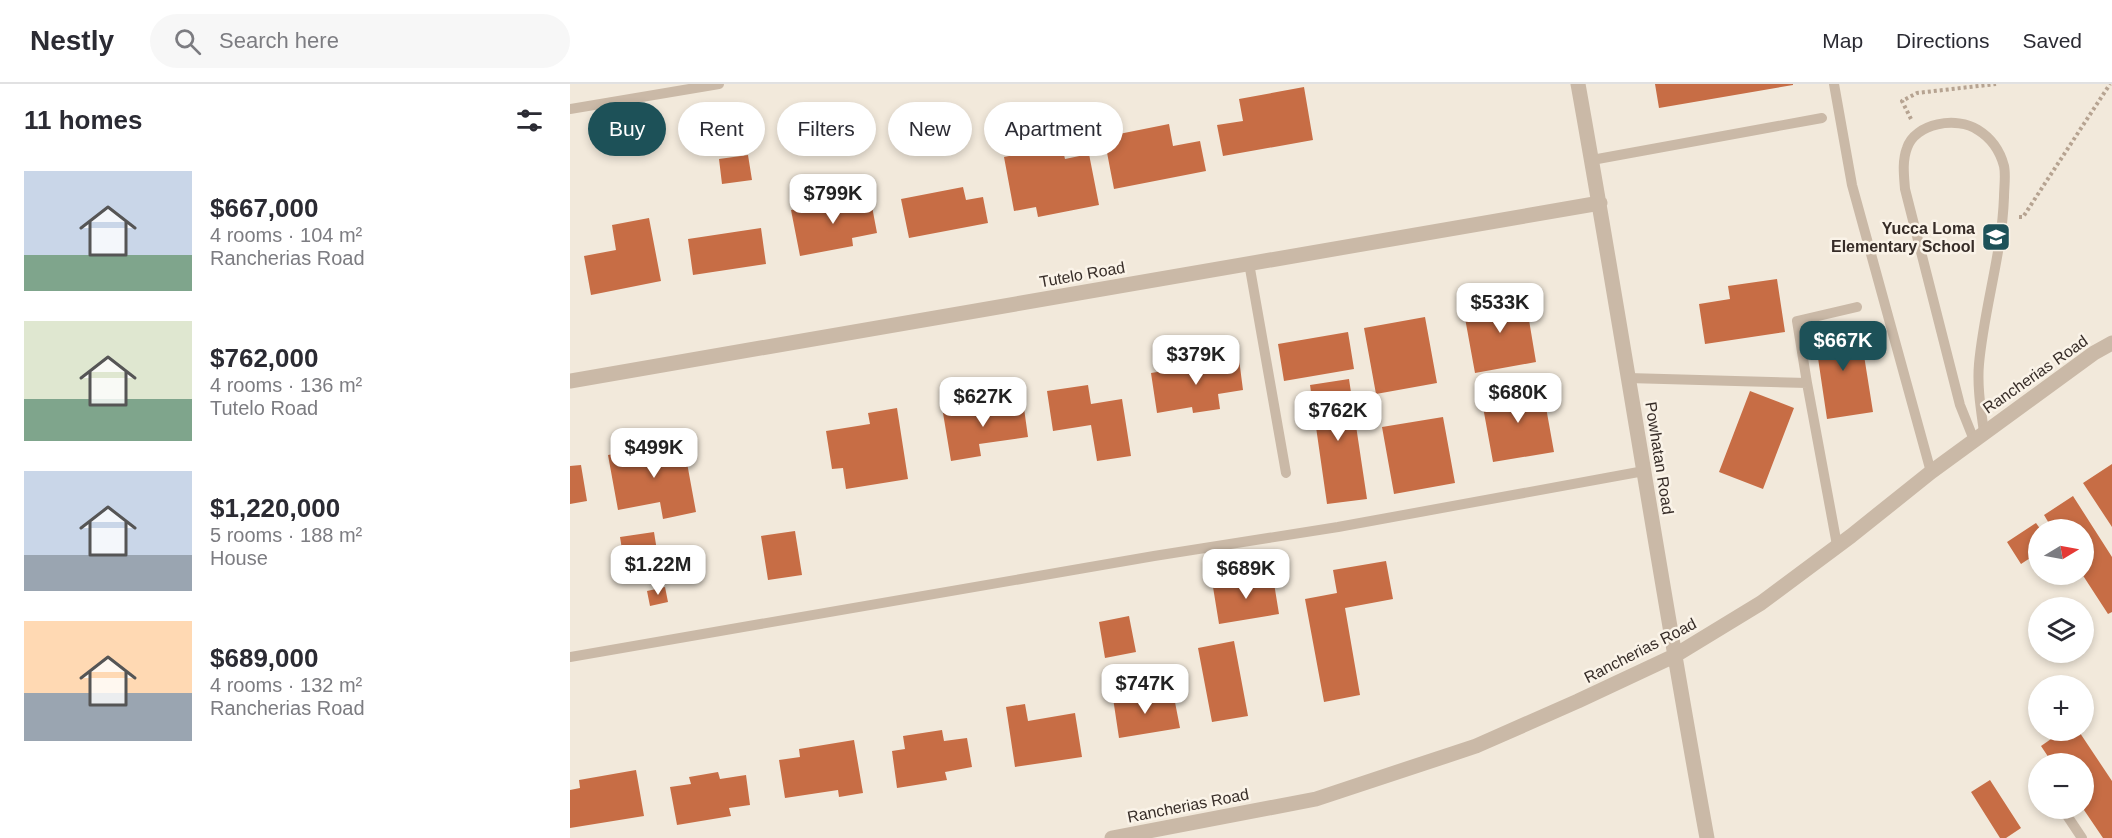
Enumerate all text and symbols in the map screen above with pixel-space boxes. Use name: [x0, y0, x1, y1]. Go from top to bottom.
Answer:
search box: [150, 14, 570, 68]
text: Nestly: [30, 25, 114, 56]
icon: search: [171, 25, 204, 58]
text: Search here: [219, 28, 339, 53]
text: Map: [1822, 29, 1863, 52]
text: Directions: [1896, 29, 1989, 52]
text: Saved: [2022, 29, 2082, 52]
chip: Buy: [588, 102, 666, 156]
chip: Rent: [678, 102, 765, 156]
chip: Filters: [777, 102, 876, 156]
chip: New: [888, 102, 972, 156]
chip: Apartment: [984, 102, 1123, 156]
icon: filters: [513, 104, 546, 137]
text: 11 homes: [24, 105, 143, 135]
pin: $799K: [791, 174, 875, 225]
text: $799K: [804, 182, 862, 204]
text: $667,000: [210, 193, 318, 223]
icon: home: [72, 195, 144, 267]
place label: Yucca Loma Elementary School: [1831, 220, 1975, 255]
school or university icon: Yucca Loma Elementary School: [1980, 221, 2012, 253]
text: 4 rooms · 104 m²: [210, 224, 362, 246]
text: Rancherias Road: [210, 247, 365, 269]
street label: Tutelo Road: [1038, 259, 1126, 290]
pin: $533K: [1458, 283, 1542, 334]
text: $533K: [1471, 291, 1529, 313]
pin: $667K: [1801, 321, 1885, 372]
text: $667K: [1814, 329, 1872, 351]
street label: Rancherias Road: [1980, 332, 2091, 417]
pin: $379K: [1154, 335, 1238, 386]
text: $762,000: [210, 343, 318, 373]
text: $379K: [1167, 343, 1225, 365]
icon: home: [72, 345, 144, 417]
pin: $680K: [1476, 373, 1560, 424]
text: 4 rooms · 136 m²: [210, 374, 362, 396]
pin: $627K: [941, 377, 1025, 428]
text: $680K: [1489, 381, 1547, 403]
text: $627K: [954, 385, 1012, 407]
pin: $762K: [1296, 391, 1380, 442]
text: Tutelo Road: [210, 397, 318, 419]
text: $762K: [1309, 399, 1367, 421]
street label: Powhatan Road: [1642, 401, 1677, 516]
pin: $499K: [612, 428, 696, 479]
text: $499K: [625, 436, 683, 458]
text: $1,220,000: [210, 493, 340, 523]
icon: home: [72, 495, 144, 567]
north arrow: [2028, 519, 2094, 585]
map controls: [2028, 519, 2094, 819]
text: 5 rooms · 188 m²: [210, 524, 362, 546]
pin: $1.22M: [609, 545, 707, 596]
text: House: [210, 547, 268, 569]
pin: $689K: [1204, 549, 1288, 600]
text: $1.22M: [625, 553, 691, 575]
text: $689K: [1217, 557, 1275, 579]
button: layers: [2028, 597, 2094, 663]
street label: Rancherias Road: [1581, 615, 1699, 686]
text: $689,000: [210, 643, 318, 673]
icon: home: [72, 645, 144, 717]
pin: $747K: [1103, 664, 1187, 715]
text: $747K: [1116, 672, 1174, 694]
text: 4 rooms · 132 m²: [210, 674, 362, 696]
button: +: [2028, 675, 2094, 741]
text: Rancherias Road: [210, 697, 365, 719]
button: −: [2028, 753, 2094, 819]
street label: Rancherias Road: [1126, 785, 1250, 826]

